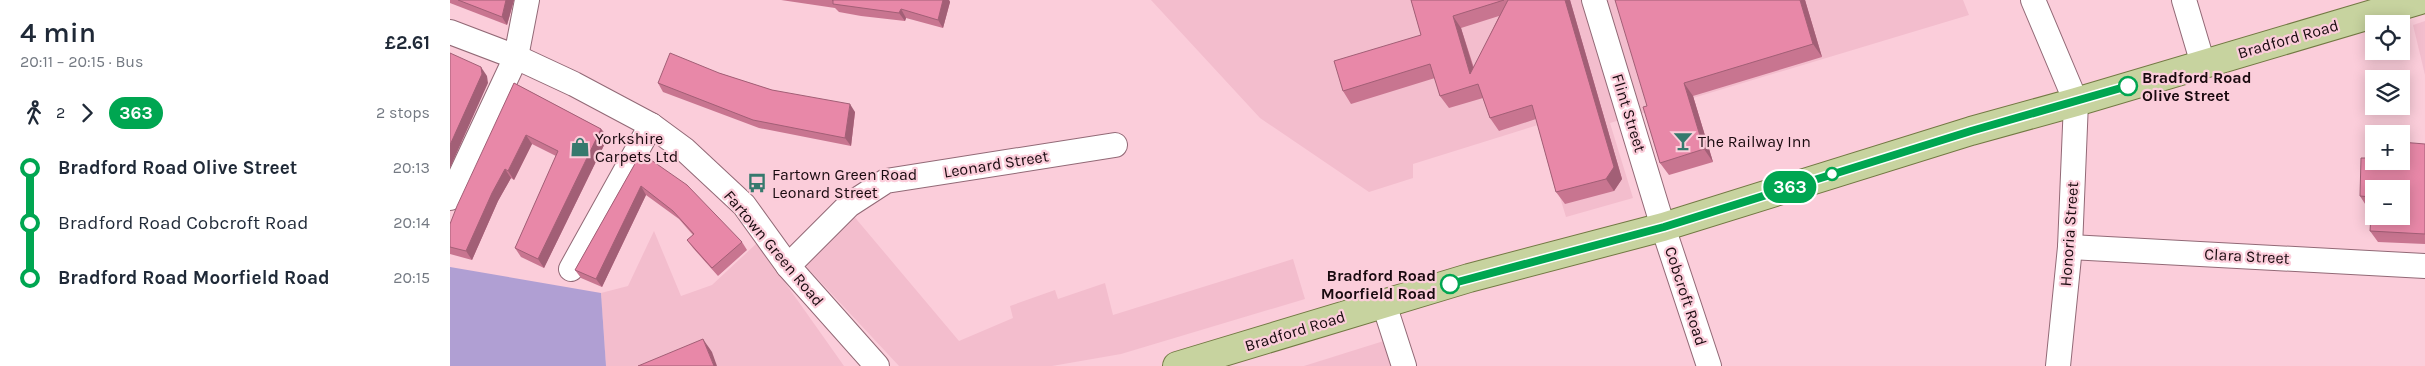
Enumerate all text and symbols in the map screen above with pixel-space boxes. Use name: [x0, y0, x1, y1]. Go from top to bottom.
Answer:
map controls: [2365, 15, 2410, 225]
button: locate: [2365, 15, 2410, 60]
text: 4 min: [20, 16, 96, 49]
street label: Bradford Road: [2235, 16, 2341, 62]
text: £2.61: [385, 32, 430, 54]
text: 20:11 – 20:15 · Bus: [20, 52, 143, 71]
place label: Bradford Road Olive Street: [2142, 68, 2251, 105]
button: layers: [2365, 70, 2410, 115]
street label: Flint Street: [1608, 71, 1650, 155]
marker: Bradford Road Olive Street: [2118, 76, 2138, 96]
icon: walk: [20, 99, 48, 127]
icon: forward: [73, 99, 101, 127]
text: 363: [119, 102, 153, 124]
text: 2: [56, 103, 65, 122]
text: 2 stops: [376, 103, 430, 122]
button: +: [2365, 125, 2410, 170]
place label: Yorkshire Carpets Ltd: [595, 129, 678, 166]
bar icon: The Railway Inn: [1672, 130, 1694, 152]
place label: The Railway Inn: [1698, 132, 1811, 151]
shop icon: Yorkshire Carpets Ltd: [569, 136, 591, 158]
street label: Leonard Street: [942, 146, 1050, 182]
text: Bradford Road Olive Street: [58, 157, 297, 179]
text: 20:13: [393, 158, 430, 177]
place label: Fartown Green Road Leonard Street: [772, 165, 917, 202]
unlabelled marker: [1825, 167, 1839, 181]
line badge: 363: [1761, 171, 1819, 203]
bus stop icon: Fartown Green Road Leonard Street: [746, 172, 768, 194]
text: 363: [1773, 176, 1807, 198]
button: −: [2365, 180, 2410, 225]
street label: Honoria Street: [2056, 181, 2082, 287]
street label: Fartown Green Road: [720, 186, 828, 310]
text: Bradford Road Cobcroft Road: [58, 212, 308, 234]
text: 20:14: [393, 213, 430, 232]
street label: Cobcroft Road: [1661, 244, 1711, 348]
street label: Clara Street: [2204, 244, 2290, 268]
place label: Bradford Road Moorfield Road: [1321, 266, 1436, 303]
text: Bradford Road Moorfield Road: [58, 267, 330, 289]
text: 20:15: [393, 268, 430, 287]
marker: Bradford Road Moorfield Road: [1440, 274, 1460, 294]
street label: Bradford Road: [1242, 307, 1348, 355]

